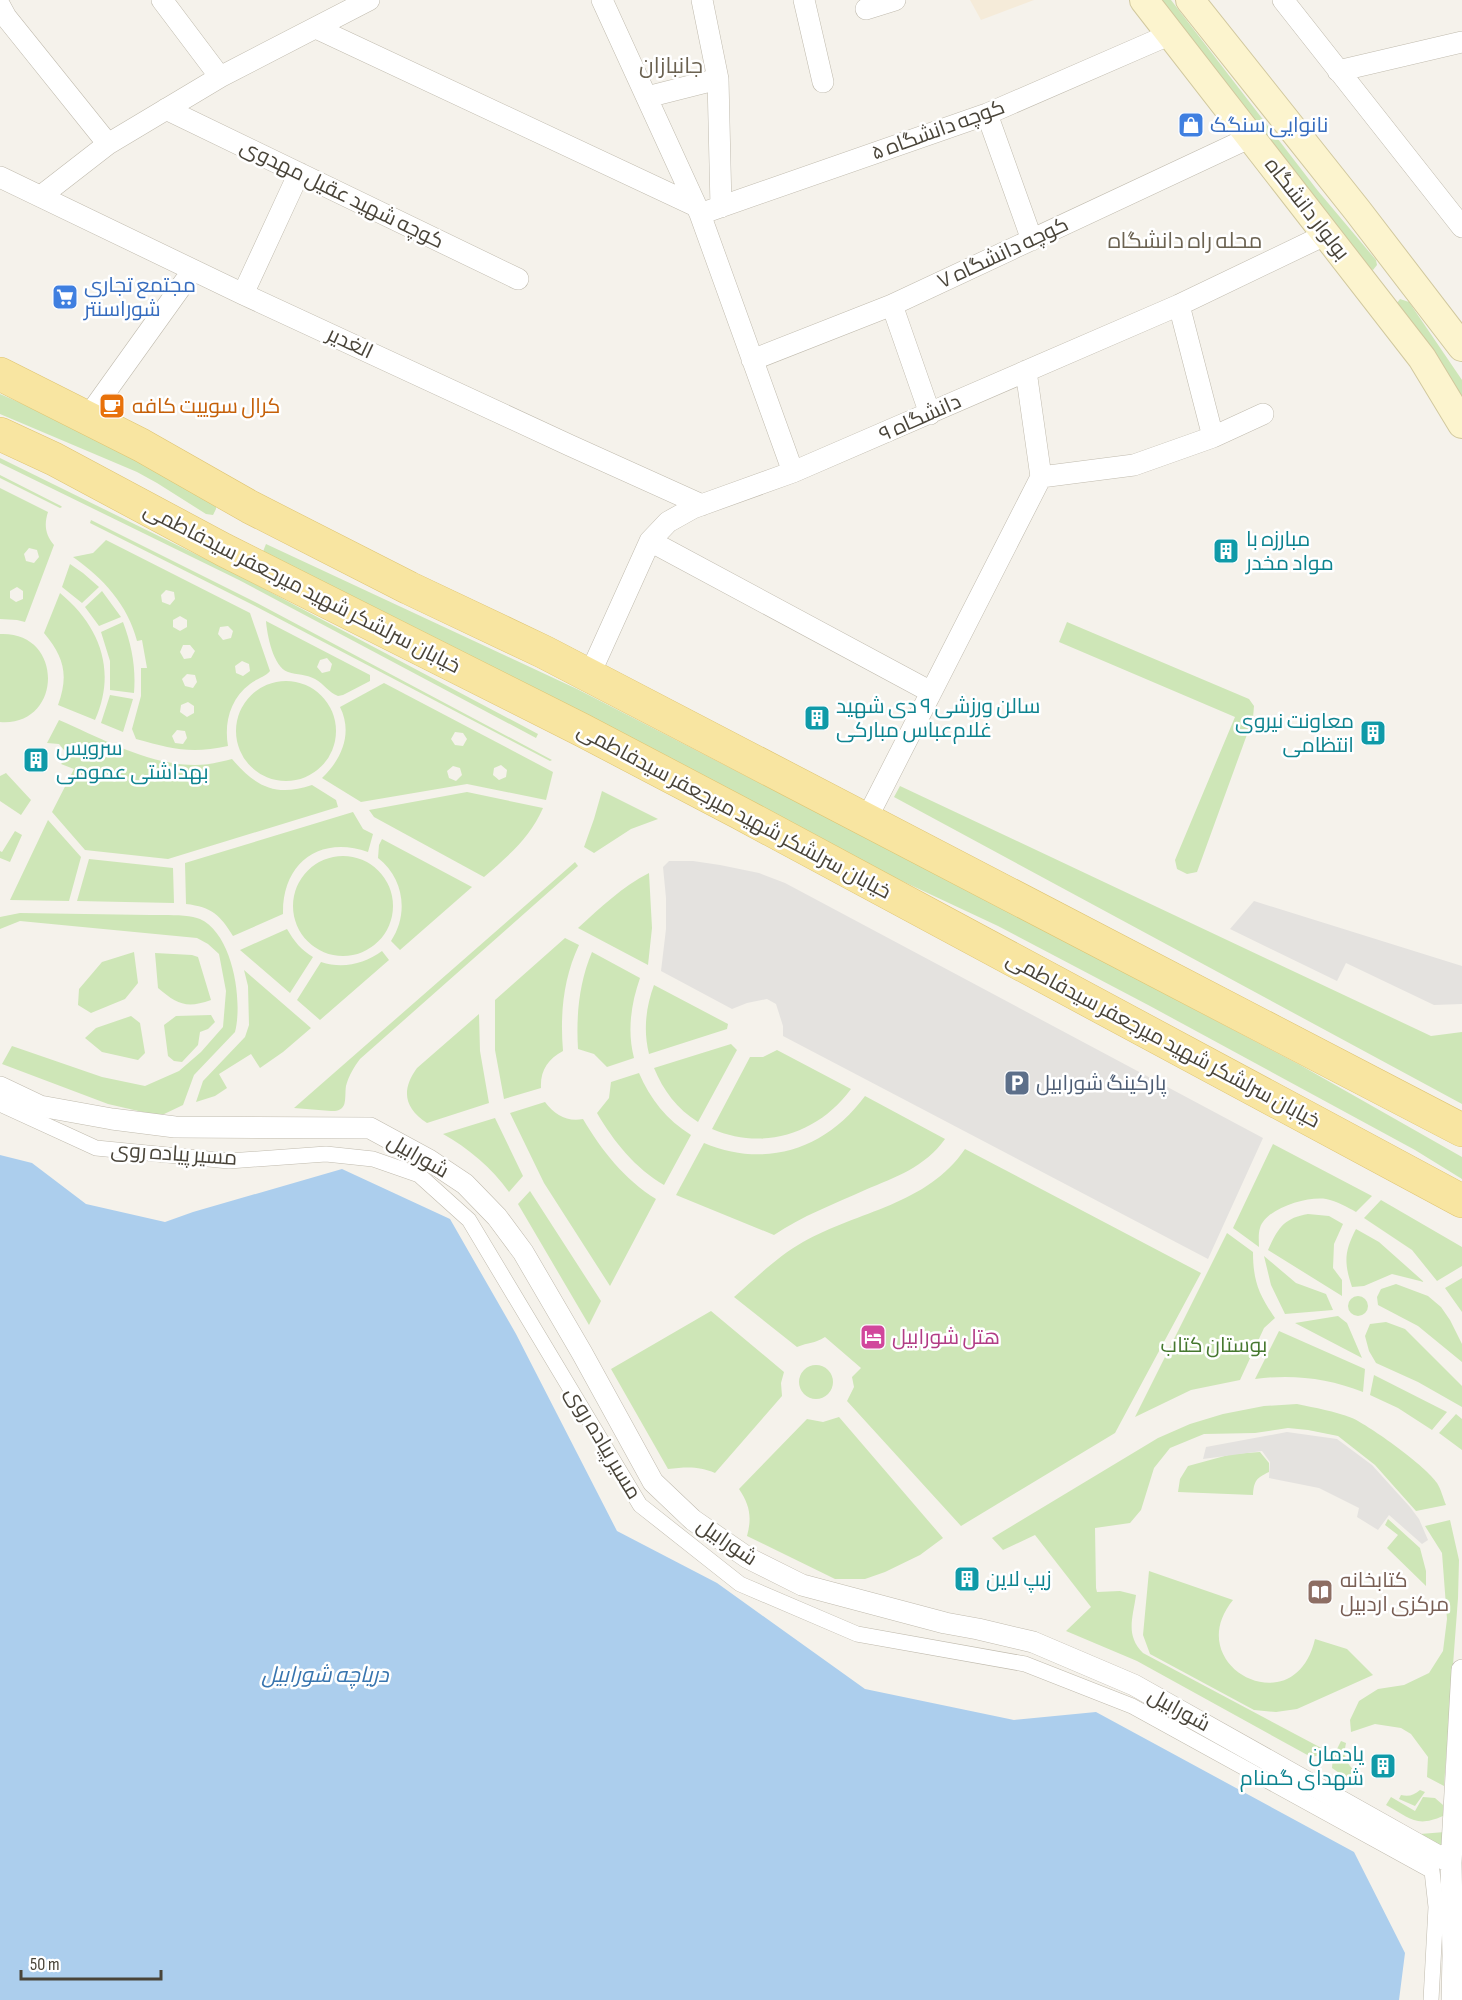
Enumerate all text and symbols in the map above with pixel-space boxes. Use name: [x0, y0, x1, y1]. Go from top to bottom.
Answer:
district label: جانبازان: [639, 53, 703, 80]
street label: کوچه دانشگاه ۵: [868, 94, 1008, 167]
shop icon: نانوایی سنگک: [1176, 110, 1206, 140]
place label: نانوایی سنگک: [1210, 113, 1328, 138]
street label: کوچه شهید عقیل مهدوی: [236, 134, 448, 255]
street label: بولوار دانشگاه: [1259, 153, 1355, 265]
street label: کوچه دانشگاه ۷: [934, 212, 1073, 295]
district label: محله راه دانشگاه: [1108, 228, 1262, 255]
place label: مجتمع تجاری شوراسنتر: [83, 273, 196, 322]
supermarket icon: مجتمع تجاری شوراسنتر: [50, 282, 80, 312]
street label: الغدیر: [322, 321, 377, 364]
street label: دانشگاه ۹: [875, 389, 965, 447]
cafe icon: کرال سوییت کافه: [97, 391, 127, 421]
place label: کرال سوییت کافه: [132, 394, 280, 419]
street label: خیابان سرلشکر شهید میرجعفر سیدفاطمی: [140, 497, 464, 679]
place label: مبارزه با مواد مخدر: [1245, 527, 1334, 576]
building icon: مبارزه با مواد مخدر: [1211, 536, 1241, 566]
place label: سالن ورزشی ۹ دی شهید غلام‌عباس مبارکی: [836, 694, 1040, 744]
building icon: سالن ورزشی ۹ دی شهید غلام‌عباس مبارکی: [802, 703, 832, 733]
place label: معاونت نیروی انتظامی: [1235, 709, 1354, 758]
street label: خیابان سرلشکر شهید میرجعفر سیدفاطمی: [573, 717, 895, 905]
building icon: معاونت نیروی انتظامی: [1358, 718, 1388, 748]
place label: سرویس بهداشتی عمومی: [56, 736, 209, 785]
building icon: سرویس بهداشتی عمومی: [21, 745, 51, 775]
street label: خیابان سرلشکر شهید میرجعفر سیدفاطمی: [1002, 946, 1324, 1134]
parking icon: پارکینگ شورابیل: [1002, 1068, 1032, 1098]
place label: پارکینگ شورابیل: [1036, 1071, 1167, 1097]
street label: شورابیل: [383, 1128, 453, 1184]
street label: مسیر پیاده روی: [110, 1137, 238, 1172]
hotel icon: هتل شورابیل: [858, 1322, 888, 1352]
place label: هتل شورابیل: [892, 1325, 1000, 1350]
park label: بوستان کتاب: [1161, 1333, 1267, 1358]
street label: مسیر پیاده روی: [559, 1382, 646, 1504]
street label: شورابیل: [692, 1513, 762, 1571]
building icon: زیپ لاین: [952, 1564, 982, 1594]
place label: زیپ لاین: [986, 1567, 1051, 1593]
place label: کتابخانه مرکزی اردبیل: [1340, 1568, 1449, 1617]
library icon: کتابخانه مرکزی اردبیل: [1305, 1577, 1335, 1607]
water label: دریاچه شورابیل: [261, 1662, 390, 1689]
street label: شورابیل: [1144, 1683, 1214, 1737]
place label: یادمان شهدای گمنام: [1240, 1742, 1364, 1792]
building icon: یادمان شهدای گمنام: [1368, 1751, 1398, 1781]
scale bar: [21, 1943, 160, 1981]
text: 50 m: [30, 1954, 60, 1975]

